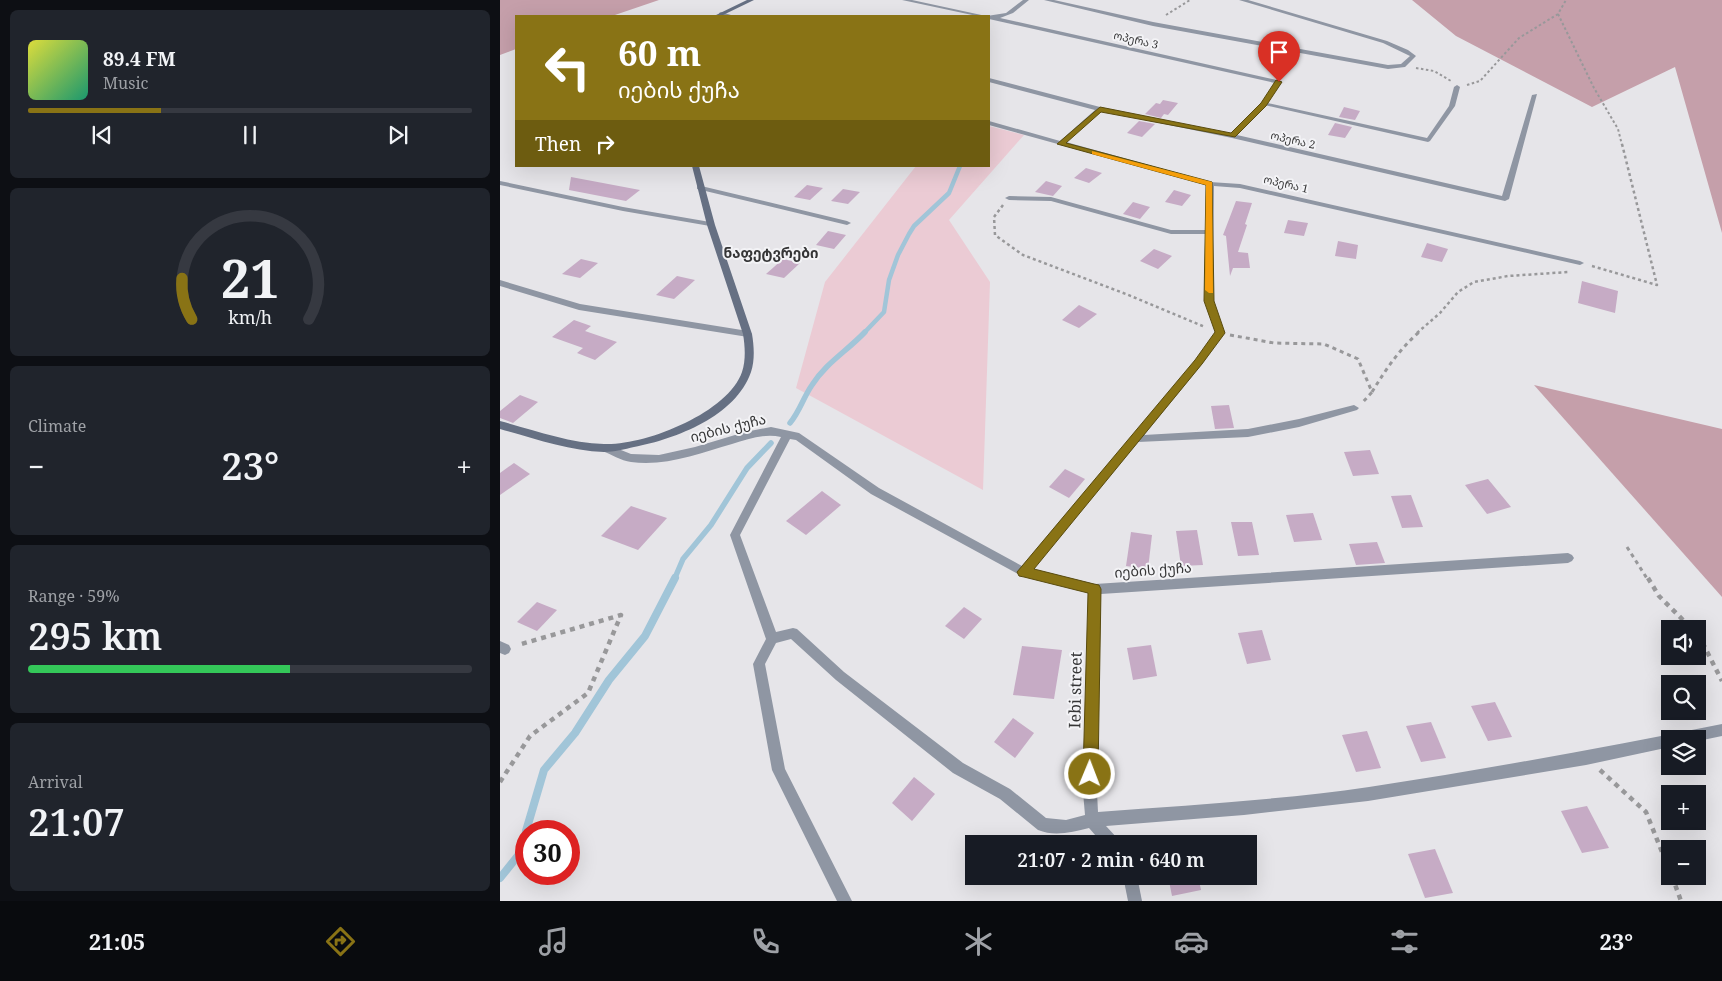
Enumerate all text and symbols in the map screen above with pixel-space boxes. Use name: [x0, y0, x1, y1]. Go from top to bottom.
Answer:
street label: ოპერა 3: [1112, 27, 1160, 52]
text: 60 m: [618, 29, 701, 76]
pin: [1258, 31, 1300, 82]
icon: left: [535, 35, 600, 100]
icon: arrive: [1265, 38, 1293, 66]
text: 89.4 FM: [103, 46, 176, 72]
text: Music: [103, 72, 148, 94]
text: იების ქუჩა: [618, 74, 740, 104]
icon: previous: [88, 121, 116, 149]
icon: pause: [236, 121, 264, 149]
icon: next: [384, 121, 412, 149]
street label: ოპერა 2: [1269, 127, 1317, 152]
icon: right: [591, 130, 619, 158]
text: Then: [535, 131, 581, 157]
street label: ოპერა 1: [1262, 171, 1310, 196]
text: 21: [221, 242, 279, 313]
district label: ნაფეტვრები: [724, 243, 818, 262]
text: km/h: [228, 305, 272, 329]
street label: იების ქუჩა: [688, 409, 768, 446]
text: Climate: [28, 415, 86, 437]
text: 23°: [221, 439, 279, 491]
text: −: [28, 447, 44, 485]
text: +: [456, 447, 472, 485]
street label: იების ქუჩა: [1114, 557, 1192, 582]
text: Range · 59%: [28, 585, 120, 607]
text: 295 km: [28, 609, 162, 661]
map controls: [1661, 620, 1706, 885]
button: sound: [1661, 620, 1706, 665]
street label: Iebi street: [1063, 651, 1087, 729]
button: search: [1661, 675, 1706, 720]
button: layers: [1661, 730, 1706, 775]
position arrow: [1063, 747, 1115, 799]
text: Arrival: [28, 771, 83, 793]
button: +: [1661, 785, 1706, 830]
text: 21:07: [28, 795, 125, 847]
speed limit sign: 30: [515, 820, 580, 885]
button: −: [1661, 840, 1706, 885]
text: 21:07 · 2 min · 640 m: [1017, 847, 1205, 873]
icon: directions: [323, 924, 358, 959]
icon: music: [536, 924, 571, 959]
icon: phone: [748, 924, 783, 959]
icon: climate: [961, 924, 996, 959]
icon: car: [1174, 924, 1209, 959]
icon: filters: [1387, 924, 1422, 959]
text: 21:05: [89, 926, 145, 956]
text: 23°: [1599, 926, 1633, 956]

